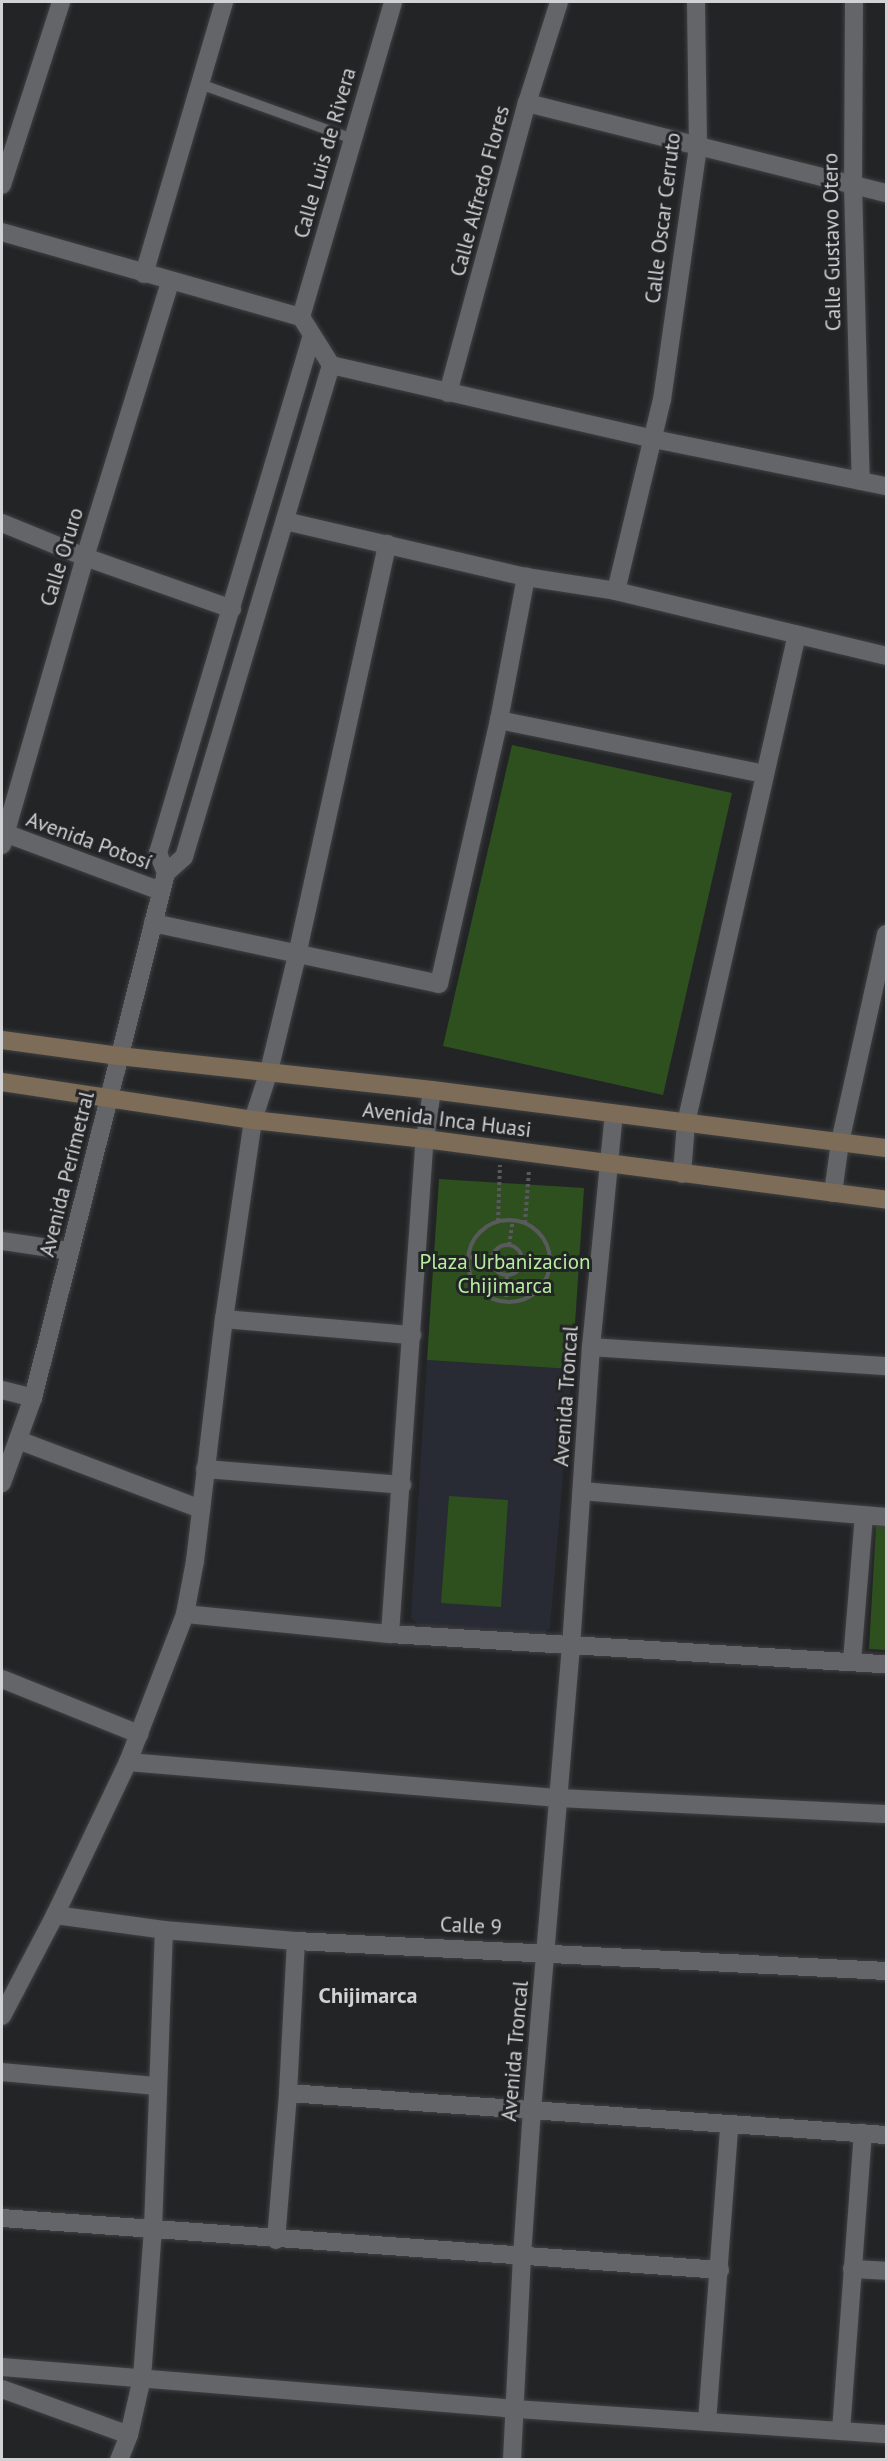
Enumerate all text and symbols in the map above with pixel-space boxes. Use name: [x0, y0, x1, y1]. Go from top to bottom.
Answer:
street label: Calle Luis de Rivera: [289, 65, 361, 241]
street label: Calle Alfredo Flores: [445, 102, 515, 280]
street label: Calle Oscar Cerruto: [640, 131, 686, 305]
street label: Calle Gustavo Otero: [818, 153, 846, 331]
street label: Calle Oruro: [35, 505, 89, 609]
street label: Avenida Potosí: [23, 807, 155, 875]
street label: Avenida Perímetral: [34, 1089, 100, 1259]
street label: Avenida Inca Huasi: [361, 1097, 533, 1143]
park label: Plaza Urbanizacion Chijimarca: [419, 1249, 591, 1299]
street label: Avenida Troncal: [548, 1324, 584, 1468]
street label: Calle 9: [439, 1912, 503, 1940]
street label: Avenida Troncal: [496, 1979, 534, 2123]
district label: Chijimarca: [319, 1983, 417, 2009]

